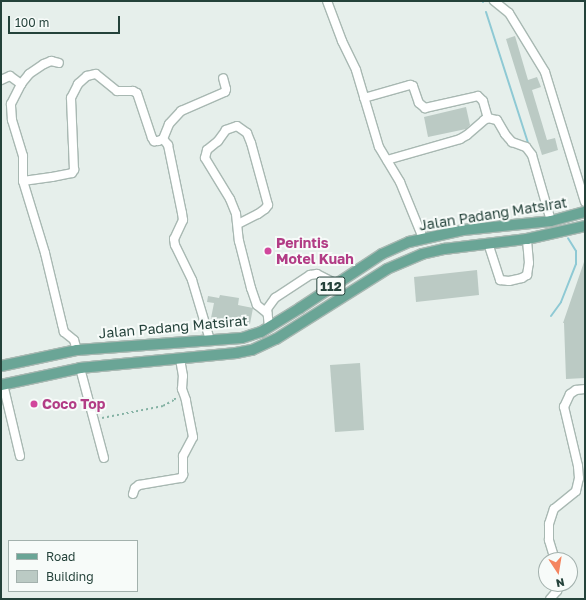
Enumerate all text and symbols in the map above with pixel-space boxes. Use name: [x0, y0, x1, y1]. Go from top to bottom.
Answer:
scale bar: [10, 8, 122, 34]
text: 100 m: [15, 15, 49, 30]
street label: Jalan Padang Matsirat: [418, 194, 568, 234]
place label: Perintis Motel Kuah: [276, 235, 354, 268]
marker: Perintis Motel Kuah: [263, 246, 273, 256]
road number: 112: [316, 275, 346, 297]
street label: Jalan Padang Matsirat: [98, 312, 248, 342]
place label: Coco Top: [42, 396, 105, 412]
marker: Coco Top: [29, 399, 39, 409]
legend: [8, 540, 138, 592]
text: Road: [46, 549, 75, 564]
north arrow: [538, 552, 578, 592]
text: Building: [46, 569, 94, 584]
text: N: [555, 576, 566, 590]

